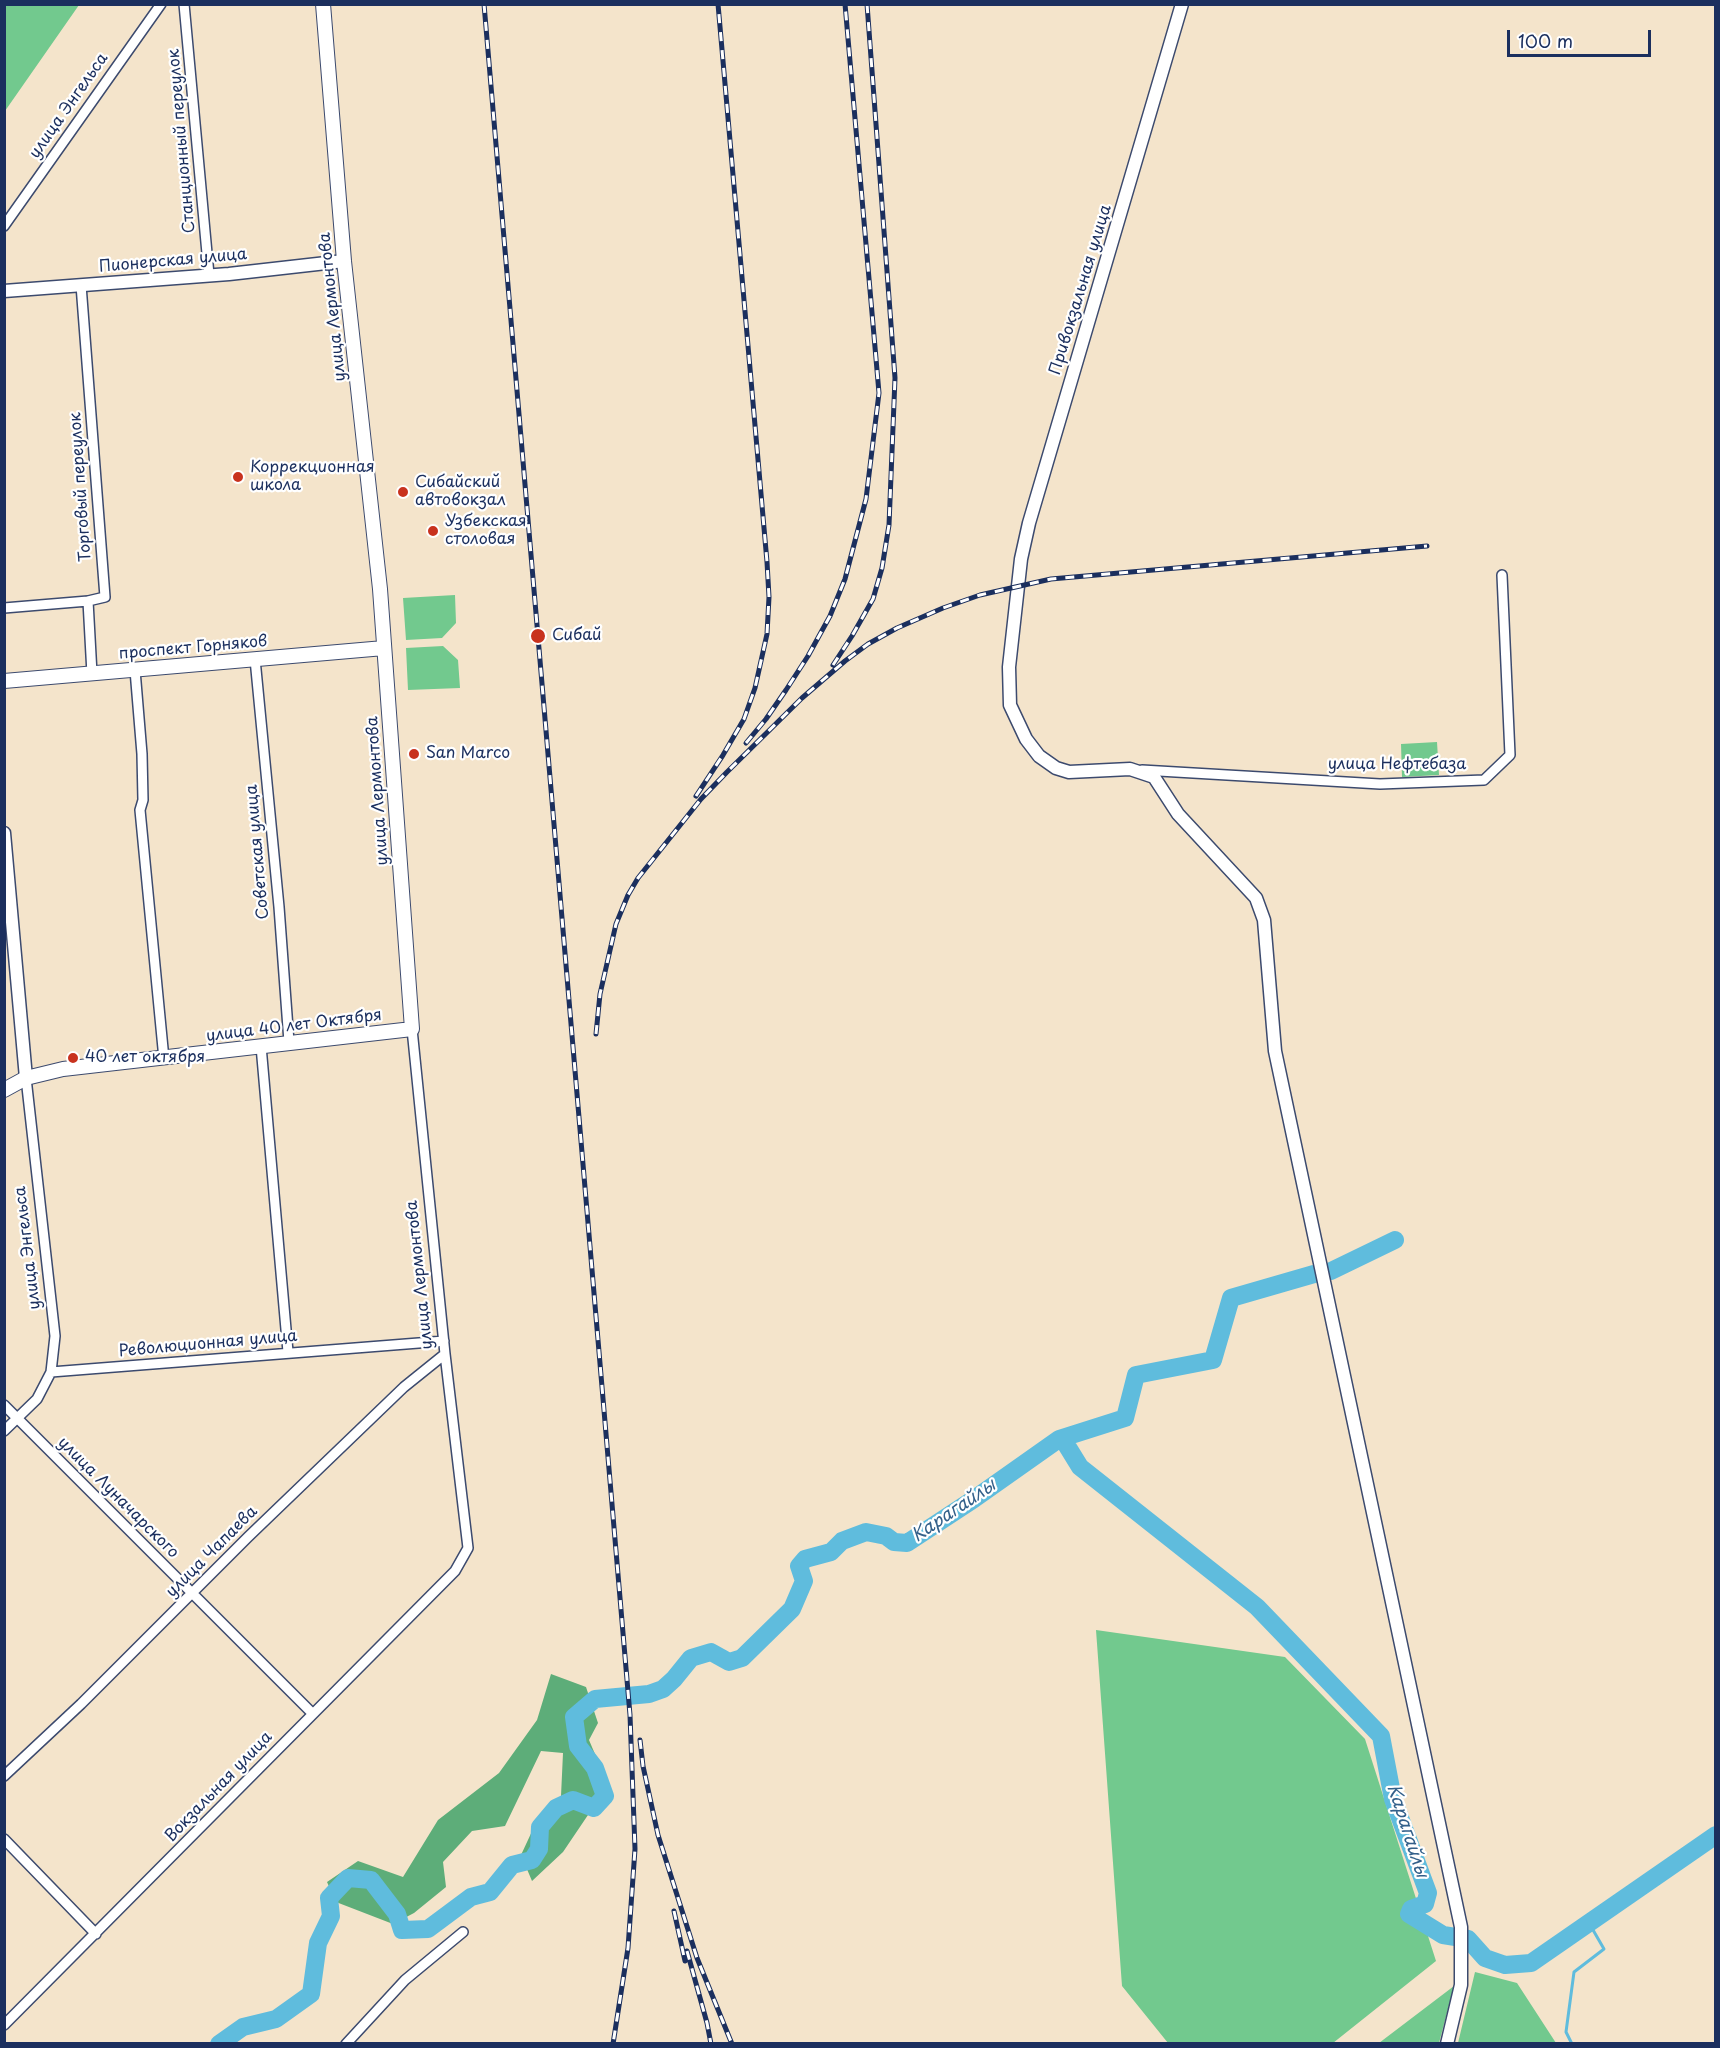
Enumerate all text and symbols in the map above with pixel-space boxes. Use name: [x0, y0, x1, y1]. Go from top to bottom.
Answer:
scale bar: [1510, 18, 1654, 56]
text: 100 m: [1518, 27, 1573, 54]
street label: Станционный переулок: [164, 48, 200, 234]
street label: улица Энгельса: [26, 50, 112, 162]
street label: Привокзальная улица: [1046, 203, 1116, 377]
street label: улица Лермонтова: [316, 232, 350, 382]
street label: Пионерская улица: [98, 245, 248, 277]
street label: Торговый переулок: [66, 412, 96, 562]
place label: Коррекционная школа: [250, 458, 375, 496]
marker: Коррекционная школа: [231, 470, 245, 484]
place label: Сибайский автовокзал: [415, 473, 506, 511]
marker: Сибайский автовокзал: [396, 485, 410, 499]
place label: Узбекская столовая: [445, 512, 527, 550]
marker: Узбекская столовая: [426, 524, 440, 538]
place label: Сибай: [552, 626, 601, 646]
marker: Сибай: [529, 627, 547, 645]
street label: проспект Горняков: [118, 632, 268, 664]
street label: улица Лермонтова: [363, 716, 393, 866]
place label: San Marco: [426, 744, 510, 764]
marker: San Marco: [407, 747, 421, 761]
street label: улица Нефтебаза: [1328, 755, 1466, 775]
street label: Советская улица: [243, 784, 273, 920]
street label: улица 40 лет Октября: [205, 1006, 383, 1046]
place label: 40 лет октября: [85, 1048, 205, 1068]
marker: 40 лет октября: [66, 1051, 80, 1065]
street label: улица Энгельса: [11, 1185, 45, 1311]
street label: улица Лермонтова: [403, 1200, 437, 1350]
street label: Революционная улица: [118, 1327, 298, 1361]
street label: улица Луначарского: [53, 1433, 183, 1563]
water label: Карагайлы: [908, 1475, 1000, 1547]
street label: улица Чапаева: [162, 1502, 262, 1602]
street label: Вокзальная улица: [161, 1728, 277, 1846]
water label: Карагайлы: [1382, 1782, 1432, 1880]

